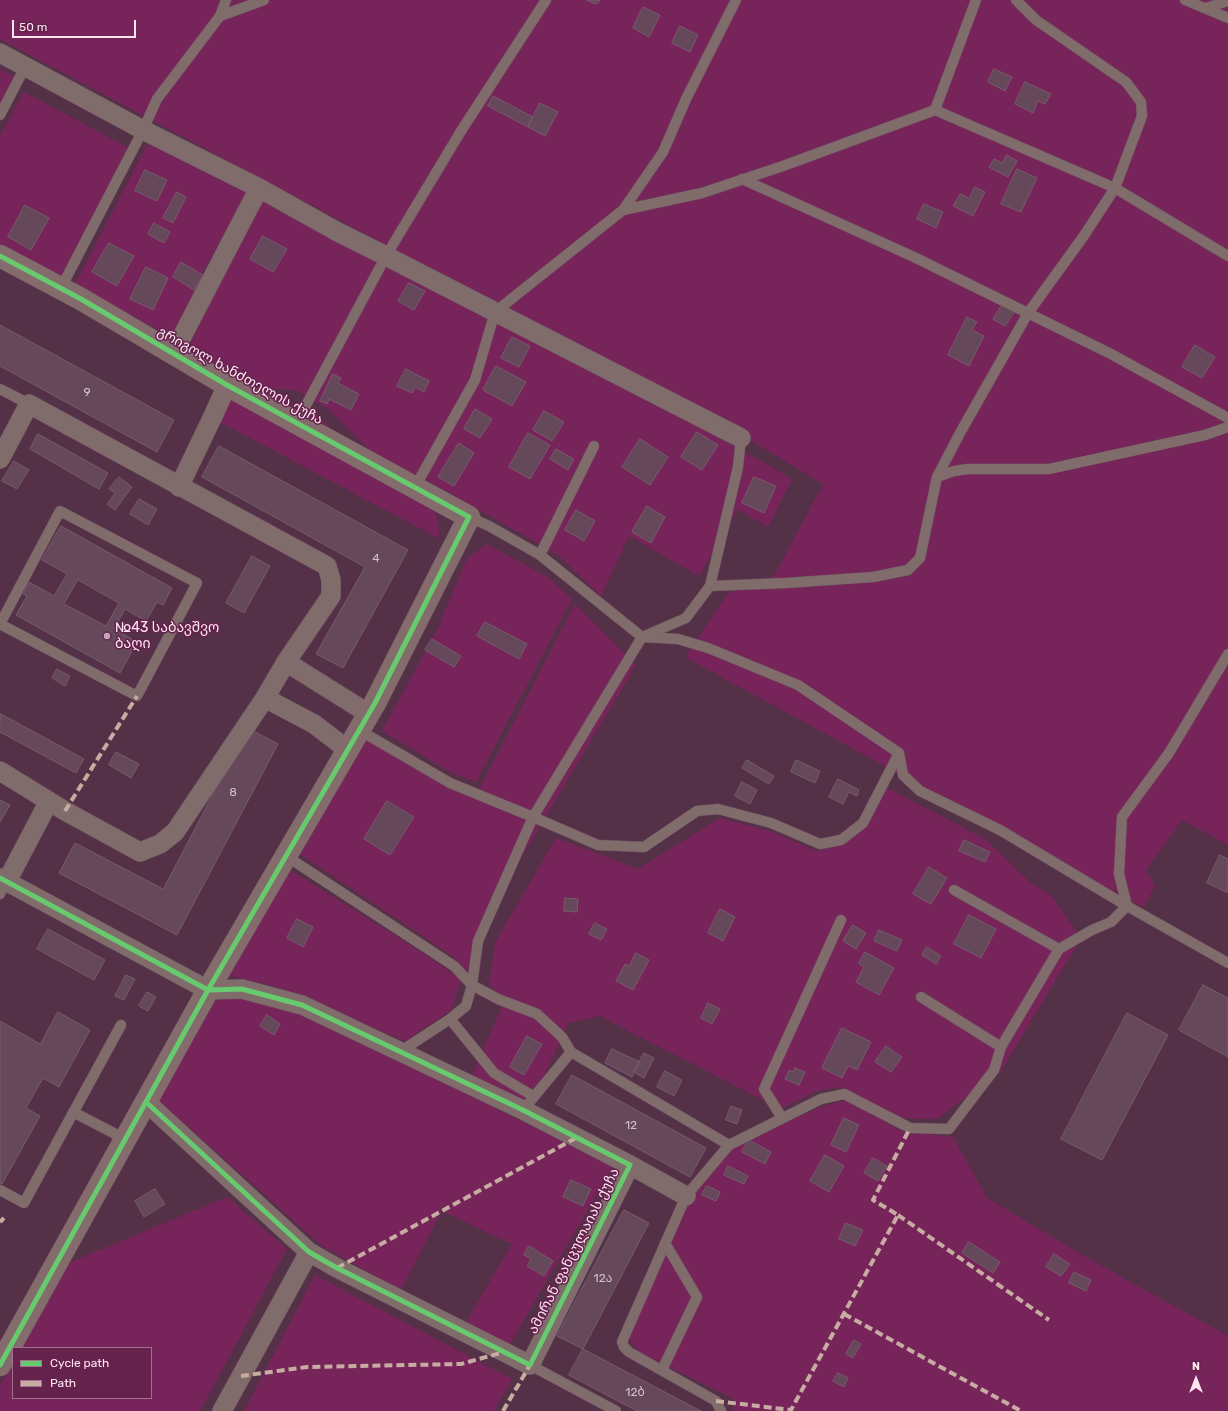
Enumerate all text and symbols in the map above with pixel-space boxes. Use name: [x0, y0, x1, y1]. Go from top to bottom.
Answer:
scale bar: [14, 12, 138, 38]
text: 50 m: [19, 20, 47, 34]
street label: გრიგოლ ხანძთელის ქუჩა: [154, 323, 326, 429]
house number: 9: [83, 386, 91, 400]
house number: 4: [372, 552, 380, 566]
place label: №43 საბავშვო ბაღი: [115, 620, 219, 652]
marker: №43 საბავშვო ბაღი: [102, 631, 112, 641]
house number: 8: [229, 786, 237, 800]
house number: 12: [625, 1119, 637, 1133]
street label: ამირან ფანცულაიას ქუჩა: [525, 1165, 623, 1337]
house number: 12ა: [594, 1272, 612, 1286]
legend: [12, 1347, 152, 1399]
text: Cycle path: [50, 1356, 109, 1370]
north arrow: [1176, 1359, 1216, 1399]
text: N: [1192, 1360, 1200, 1373]
text: Path: [50, 1376, 76, 1390]
house number: 12ბ: [625, 1386, 645, 1400]

